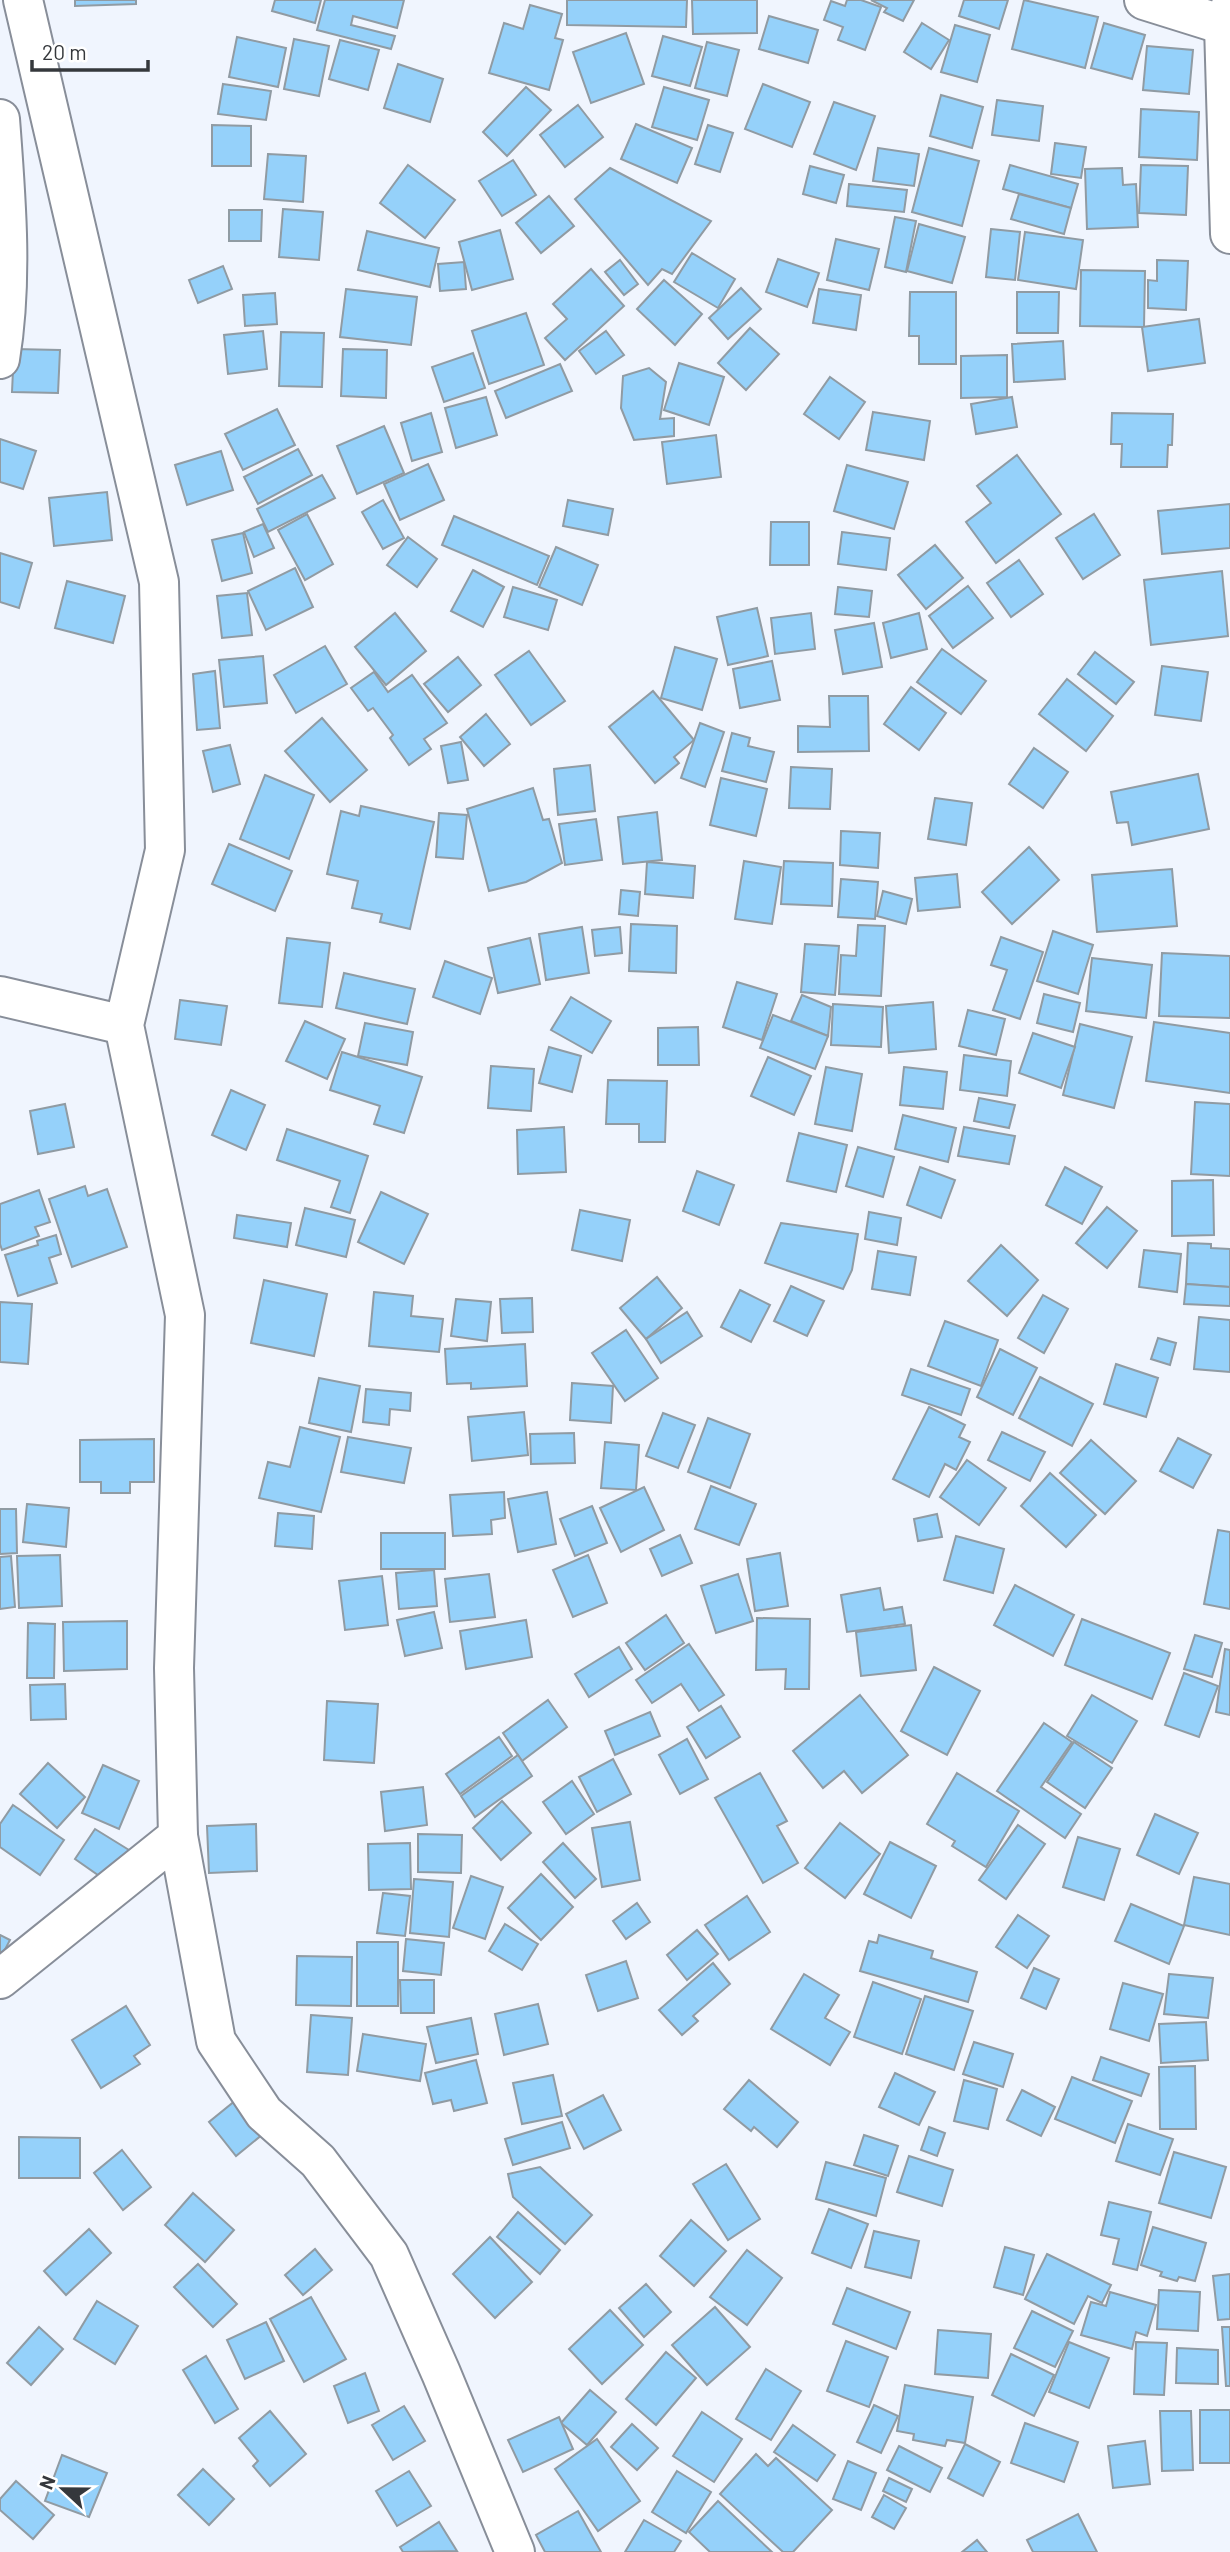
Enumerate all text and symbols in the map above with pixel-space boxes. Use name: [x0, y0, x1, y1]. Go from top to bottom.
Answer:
scale bar: [32, 28, 147, 72]
text: 20 m: [42, 39, 87, 64]
north arrow: [28, 2454, 98, 2524]
text: N: [34, 2472, 60, 2493]

